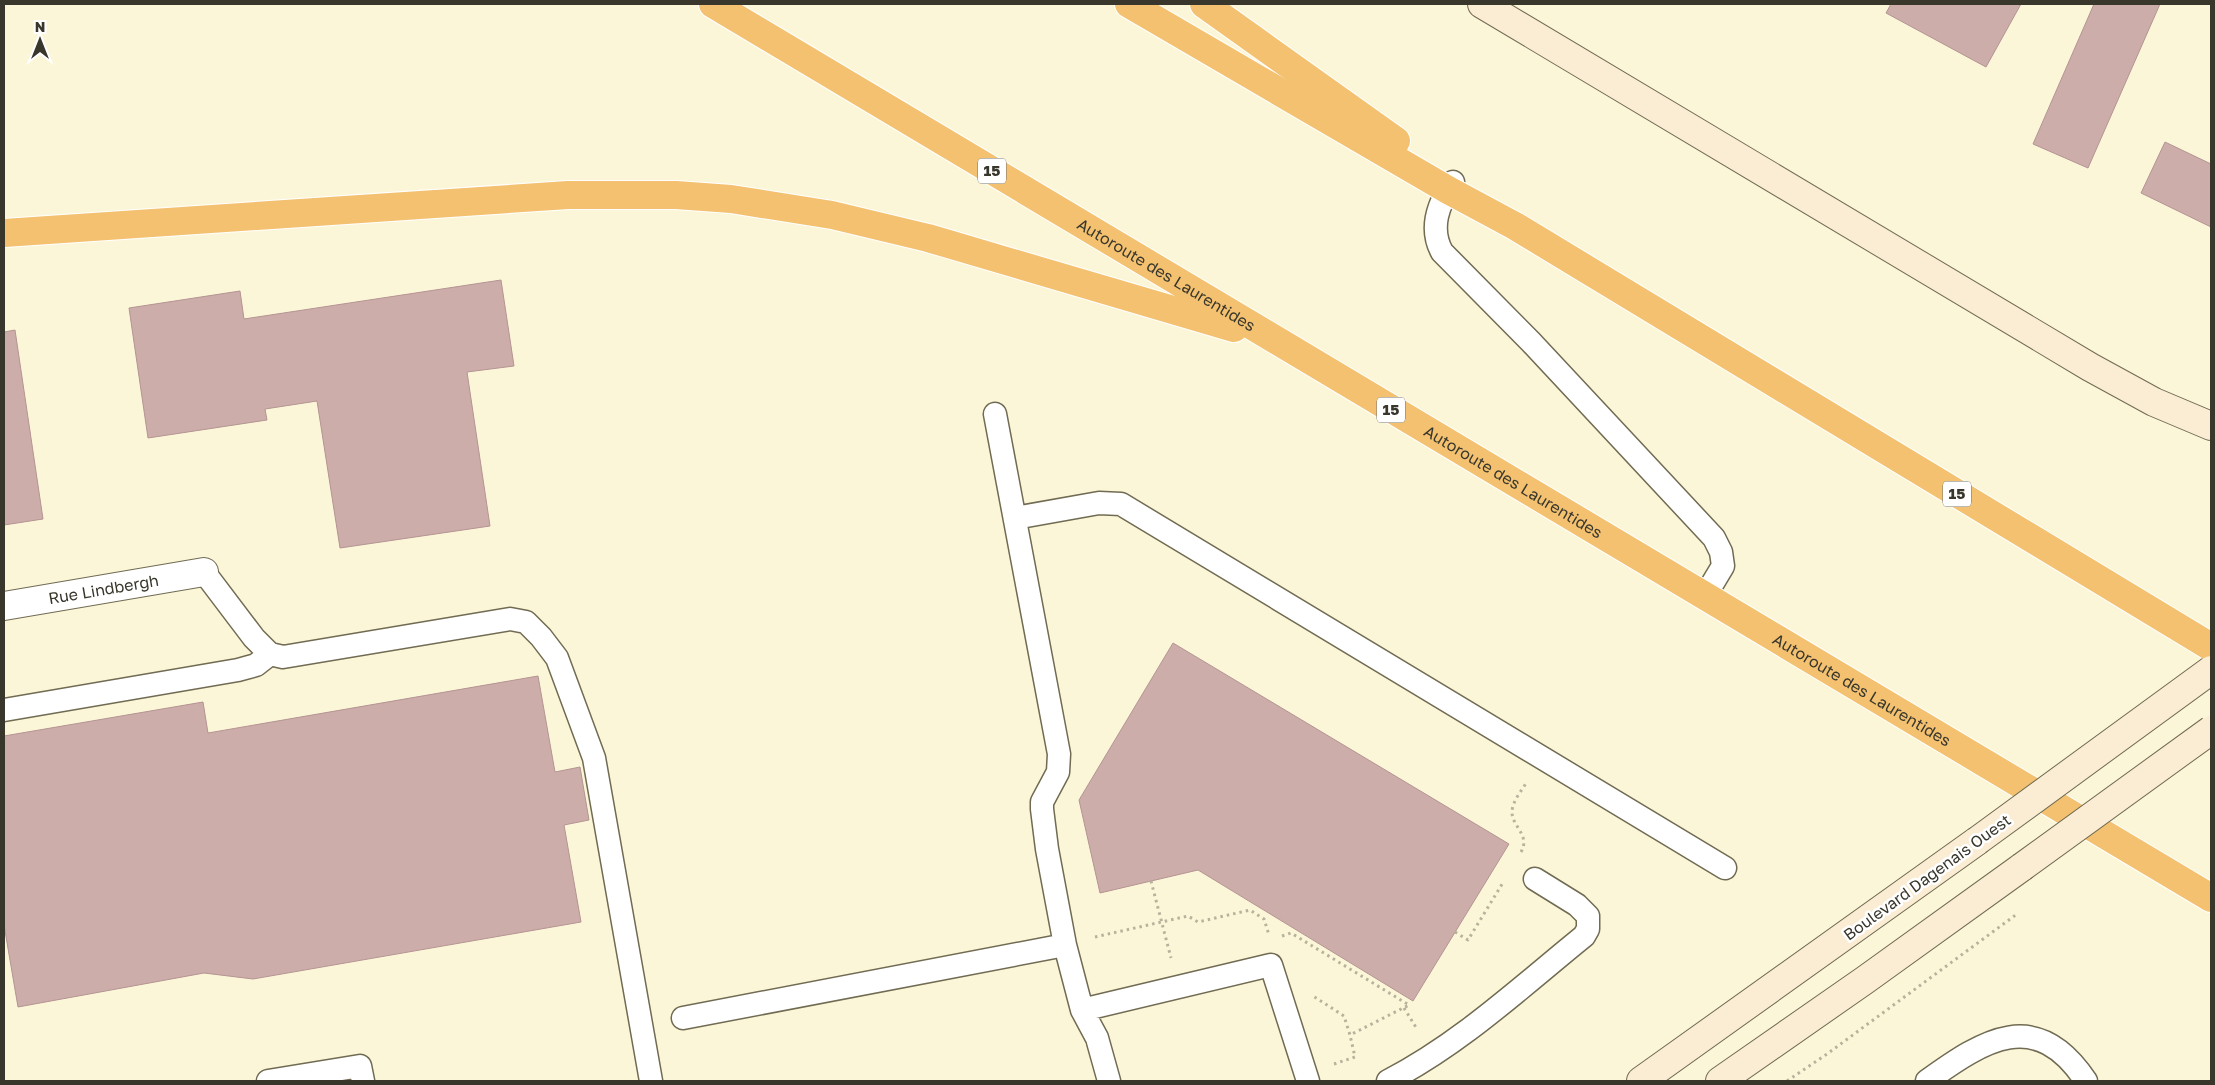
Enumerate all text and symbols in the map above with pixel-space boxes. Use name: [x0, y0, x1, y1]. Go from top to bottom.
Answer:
north arrow: [15, 15, 65, 65]
text: N: [35, 18, 45, 35]
road number: 15: [978, 158, 1006, 184]
street label: Autoroute des Laurentides: [1074, 214, 1259, 335]
road number: 15: [1377, 398, 1405, 422]
street label: Autoroute des Laurentides: [1421, 421, 1606, 543]
road number: 15: [1943, 482, 1971, 506]
street label: Rue Lindbergh: [47, 570, 160, 608]
street label: Autoroute des Laurentides: [1769, 629, 1955, 751]
street label: Boulevard Dagenais Ouest: [1839, 810, 2015, 944]

